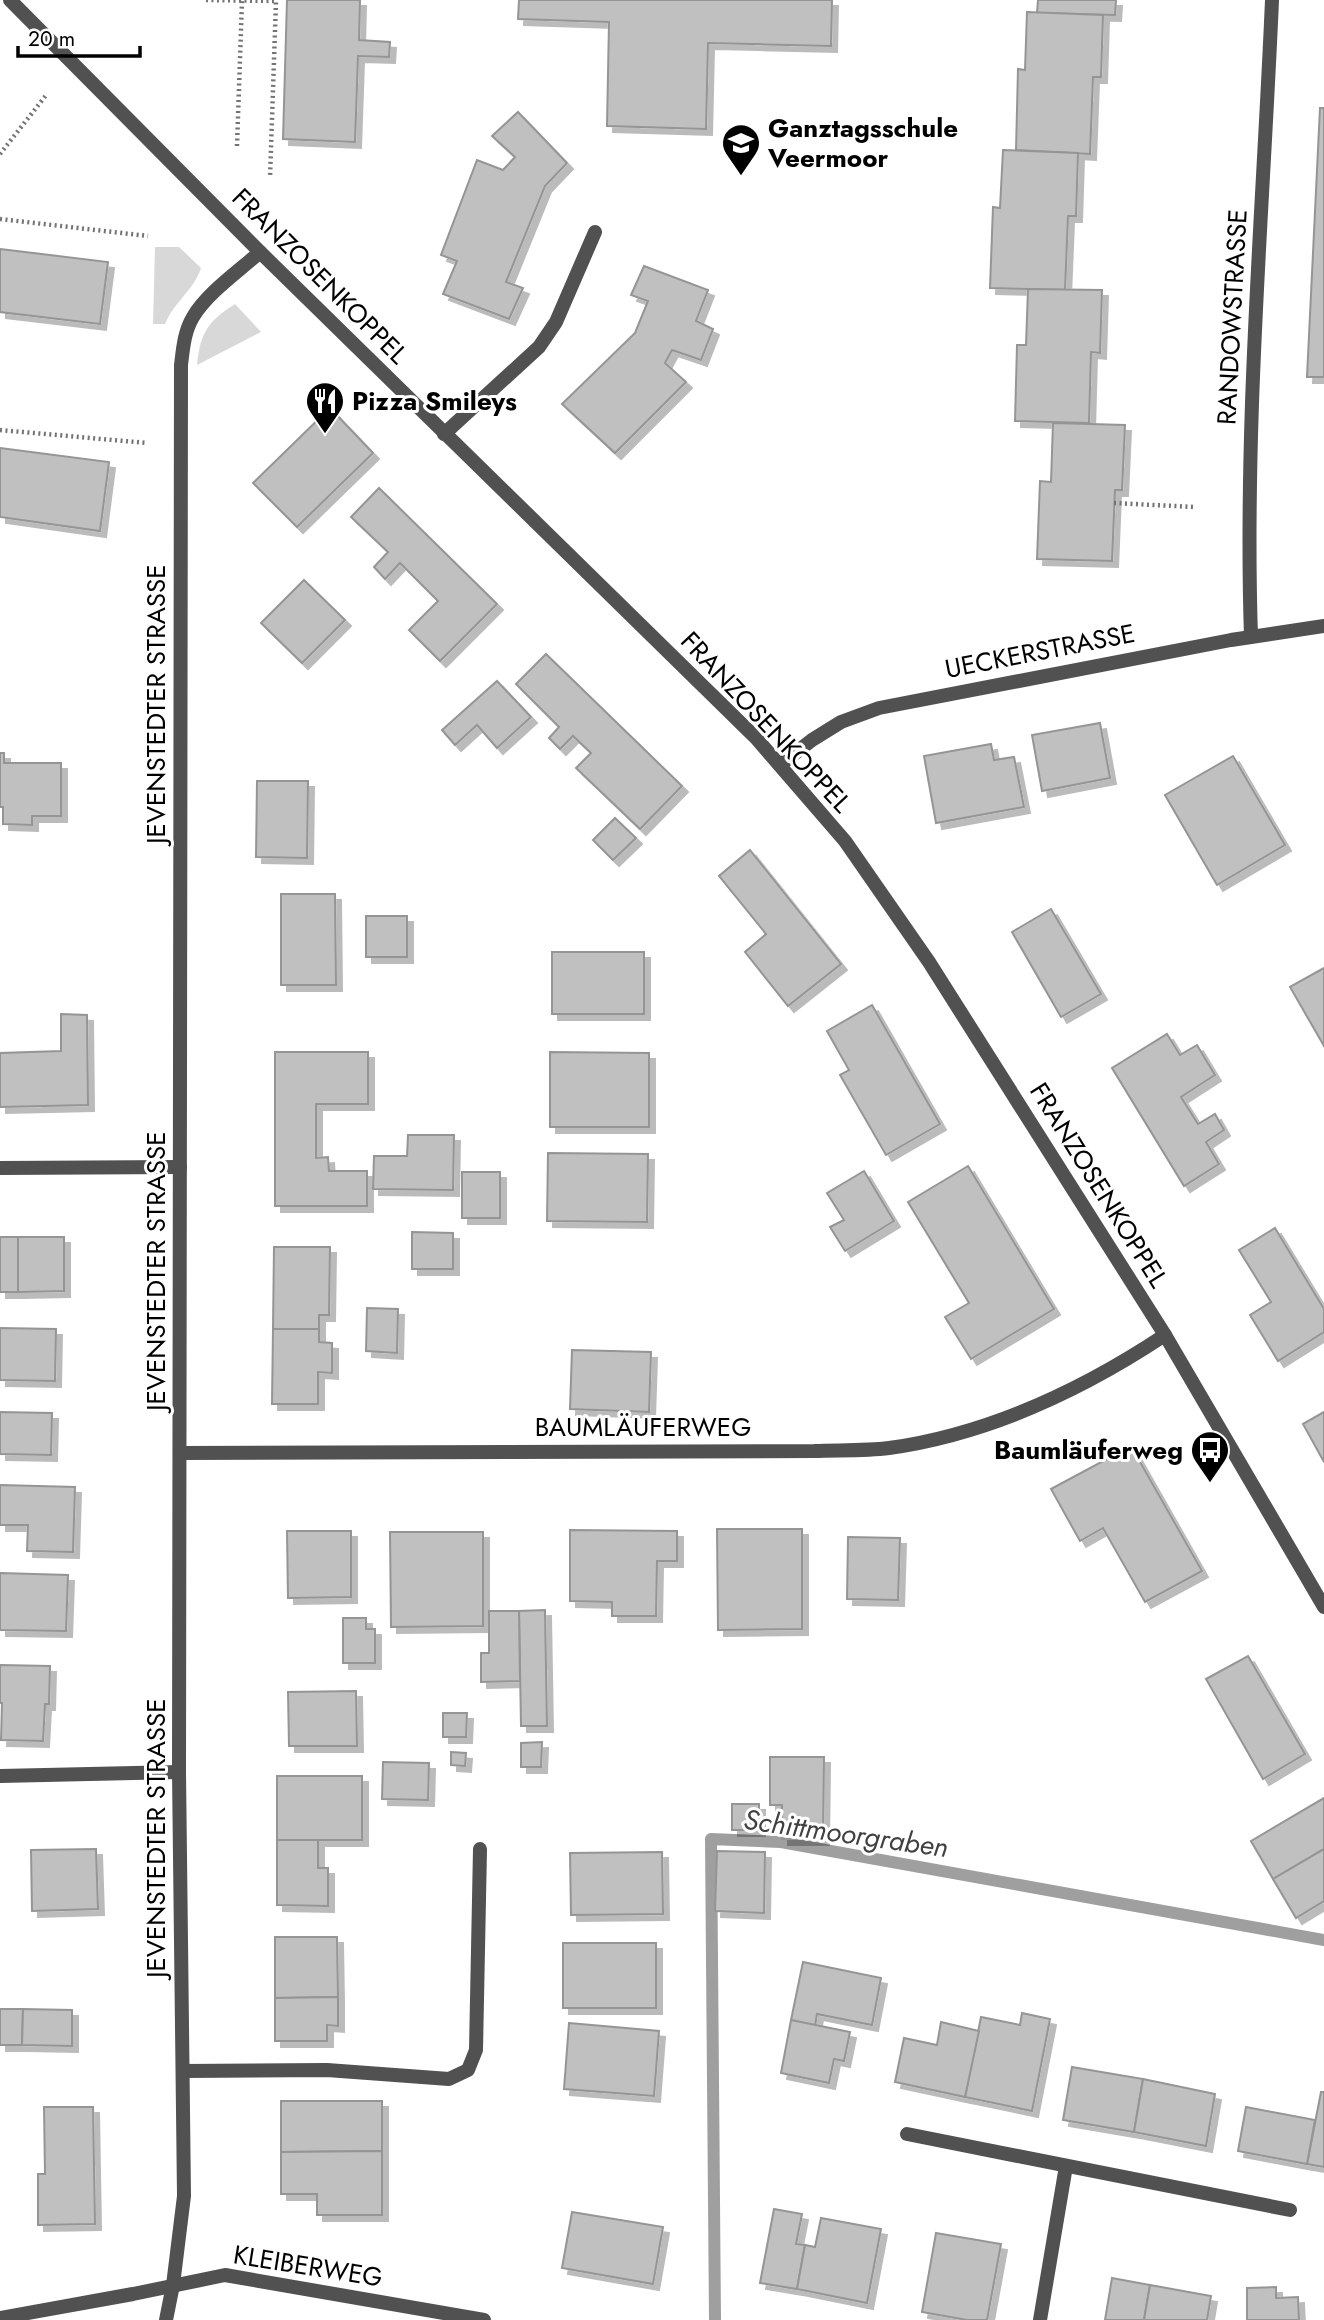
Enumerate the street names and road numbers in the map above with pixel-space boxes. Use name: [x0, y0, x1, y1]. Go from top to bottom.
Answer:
street label: FRANZOSENKOPPEL: [223, 179, 417, 373]
street label: RANDOWSTRASSE: [1207, 208, 1257, 426]
street label: JEVENSTEDTER STRASSE: [137, 564, 175, 847]
street label: UECKERSTRASSE: [942, 614, 1138, 688]
street label: FRANZOSENKOPPEL: [672, 623, 860, 821]
street label: FRANZOSENKOPPEL: [1021, 1075, 1178, 1295]
street label: JEVENSTEDTER STRASSE: [137, 1131, 175, 1414]
street label: BAUMLÄUFERWEG: [535, 1408, 751, 1446]
street label: JEVENSTEDTER STRASSE: [137, 1698, 175, 1981]
street label: KLEIBERWEG: [231, 2235, 385, 2297]

